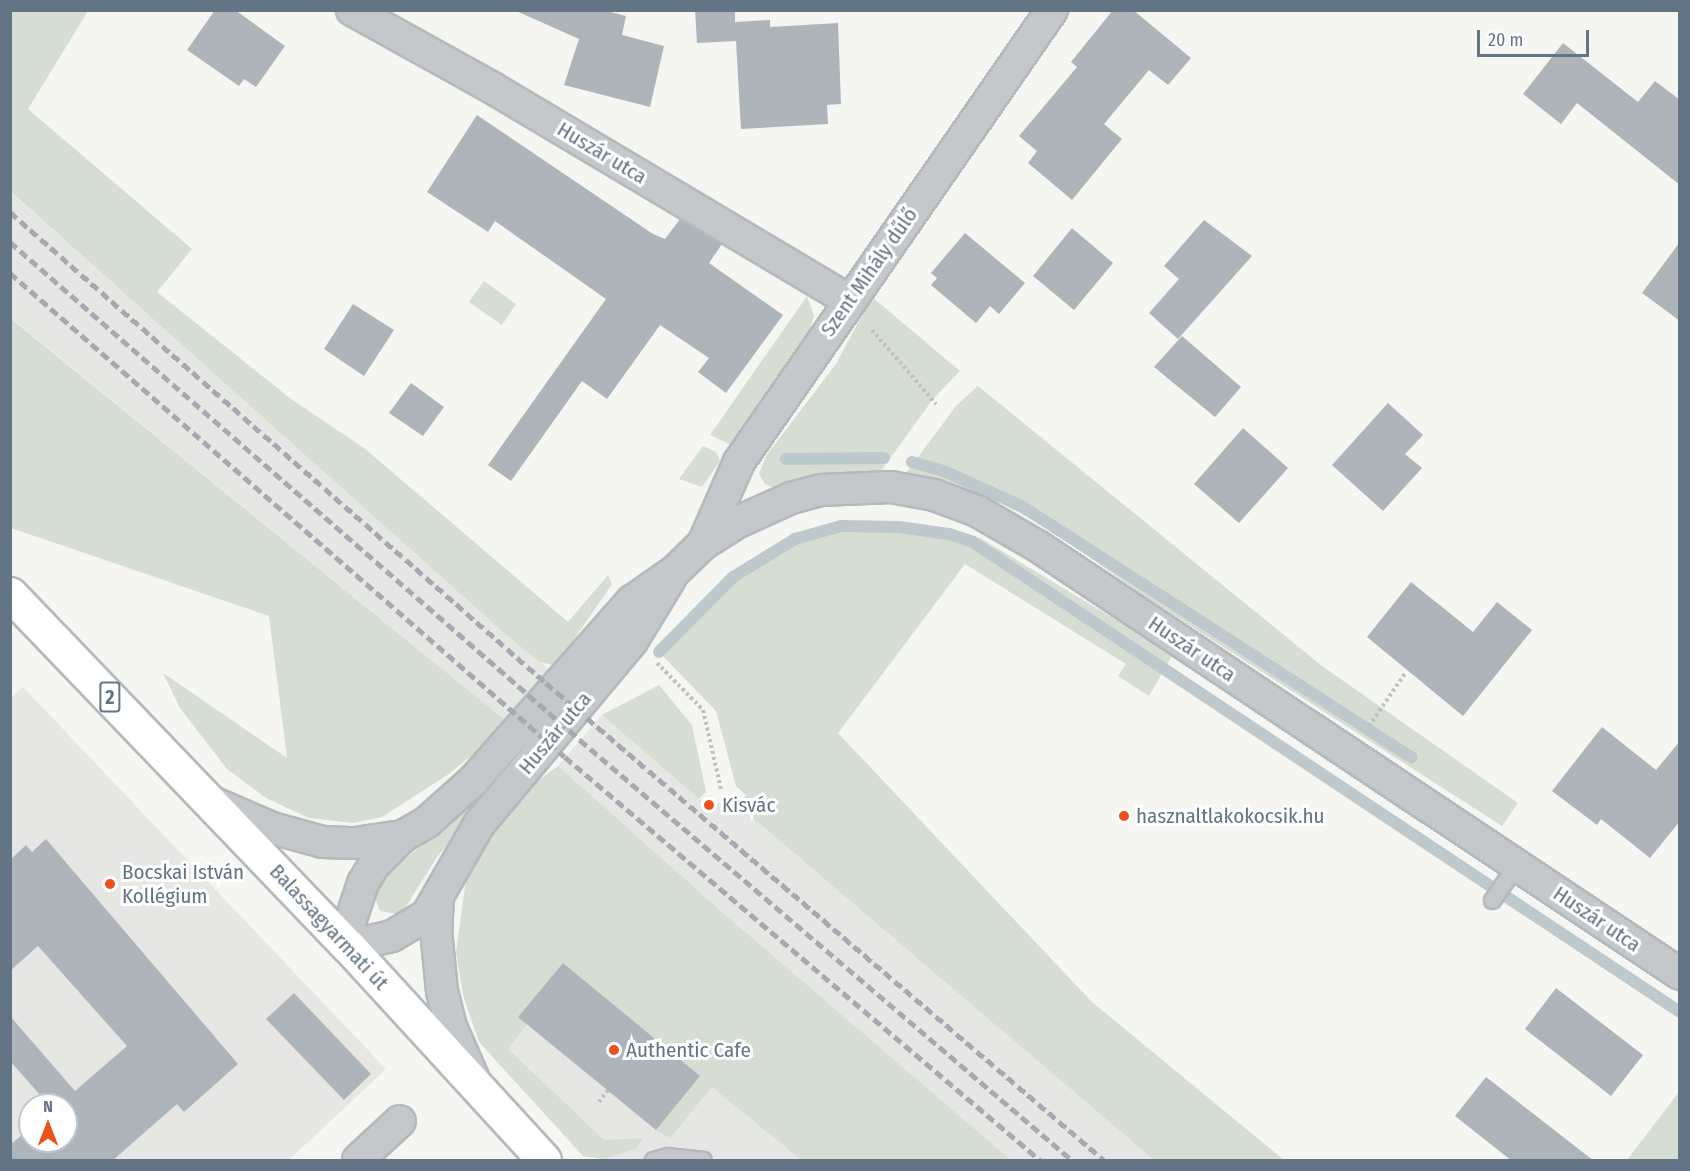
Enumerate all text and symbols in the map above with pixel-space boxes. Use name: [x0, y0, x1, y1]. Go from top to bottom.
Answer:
scale bar: [1480, 18, 1592, 56]
text: 20 m: [1488, 29, 1523, 51]
street label: Huszár utca: [553, 116, 651, 190]
street label: Szent Mihály dűlő: [815, 203, 923, 341]
street label: Huszár utca: [1144, 611, 1240, 687]
road number: 2: [98, 680, 122, 714]
street label: Huszár utca: [513, 687, 597, 779]
place label: Kisvác: [722, 792, 775, 818]
marker: Kisvác: [700, 796, 718, 814]
place label: hasznaltlakokocsik.hu: [1136, 803, 1324, 829]
marker: hasznaltlakokocsik.hu: [1117, 809, 1131, 823]
place label: Bocskai István Kollégium: [122, 859, 244, 909]
street label: Balassagyarmati út: [264, 859, 394, 995]
marker: Bocskai István Kollégium: [103, 877, 117, 891]
street label: Huszár utca: [1549, 881, 1645, 957]
place label: Authentic Cafe: [626, 1037, 751, 1063]
marker: Authentic Cafe: [607, 1043, 621, 1057]
north arrow: [18, 1093, 78, 1153]
text: N: [43, 1097, 53, 1116]

